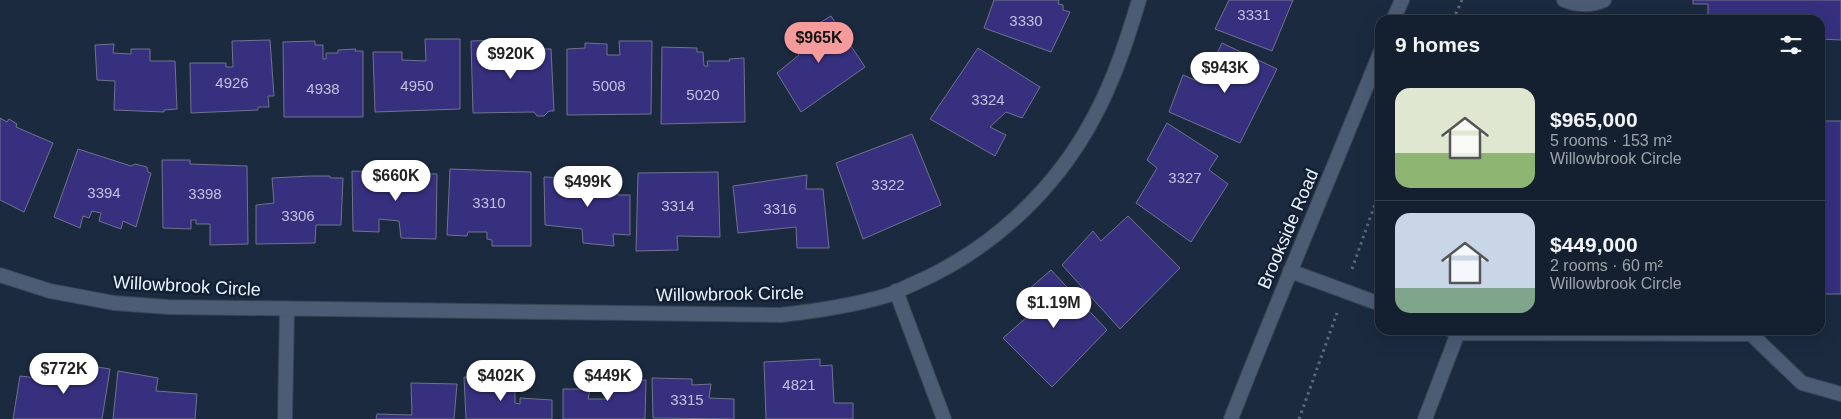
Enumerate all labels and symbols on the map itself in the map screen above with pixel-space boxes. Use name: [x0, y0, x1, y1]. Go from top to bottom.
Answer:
house number: 3331: [1237, 6, 1271, 23]
house number: 3330: [1009, 12, 1043, 29]
pin: $965K: [784, 22, 854, 64]
pin: $920K: [476, 38, 546, 80]
pin: $943K: [1190, 52, 1260, 94]
house number: 4926: [215, 74, 249, 91]
house number: 4950: [400, 77, 434, 94]
house number: 5008: [592, 77, 626, 94]
house number: 4938: [306, 80, 340, 97]
house number: 5020: [686, 86, 720, 103]
house number: 3324: [971, 91, 1005, 108]
pin: $660K: [361, 160, 431, 202]
pin: $499K: [553, 166, 623, 208]
street label: Brookside Road: [1254, 166, 1322, 292]
house number: 3327: [1168, 169, 1202, 186]
house number: 3322: [871, 176, 905, 193]
house number: 3394: [87, 184, 121, 201]
house number: 3398: [188, 185, 222, 202]
house number: 3310: [472, 194, 506, 211]
house number: 3314: [661, 197, 695, 214]
house number: 3316: [763, 200, 797, 217]
house number: 3306: [281, 207, 315, 224]
street label: Willowbrook Circle: [113, 272, 261, 300]
street label: Willowbrook Circle: [656, 283, 804, 305]
pin: $1.19M: [1013, 286, 1095, 329]
pin: $772K: [29, 352, 99, 395]
pin: $402K: [466, 360, 536, 402]
pin: $449K: [573, 360, 643, 402]
house number: 4821: [782, 376, 816, 393]
house number: 3315: [670, 391, 704, 408]

